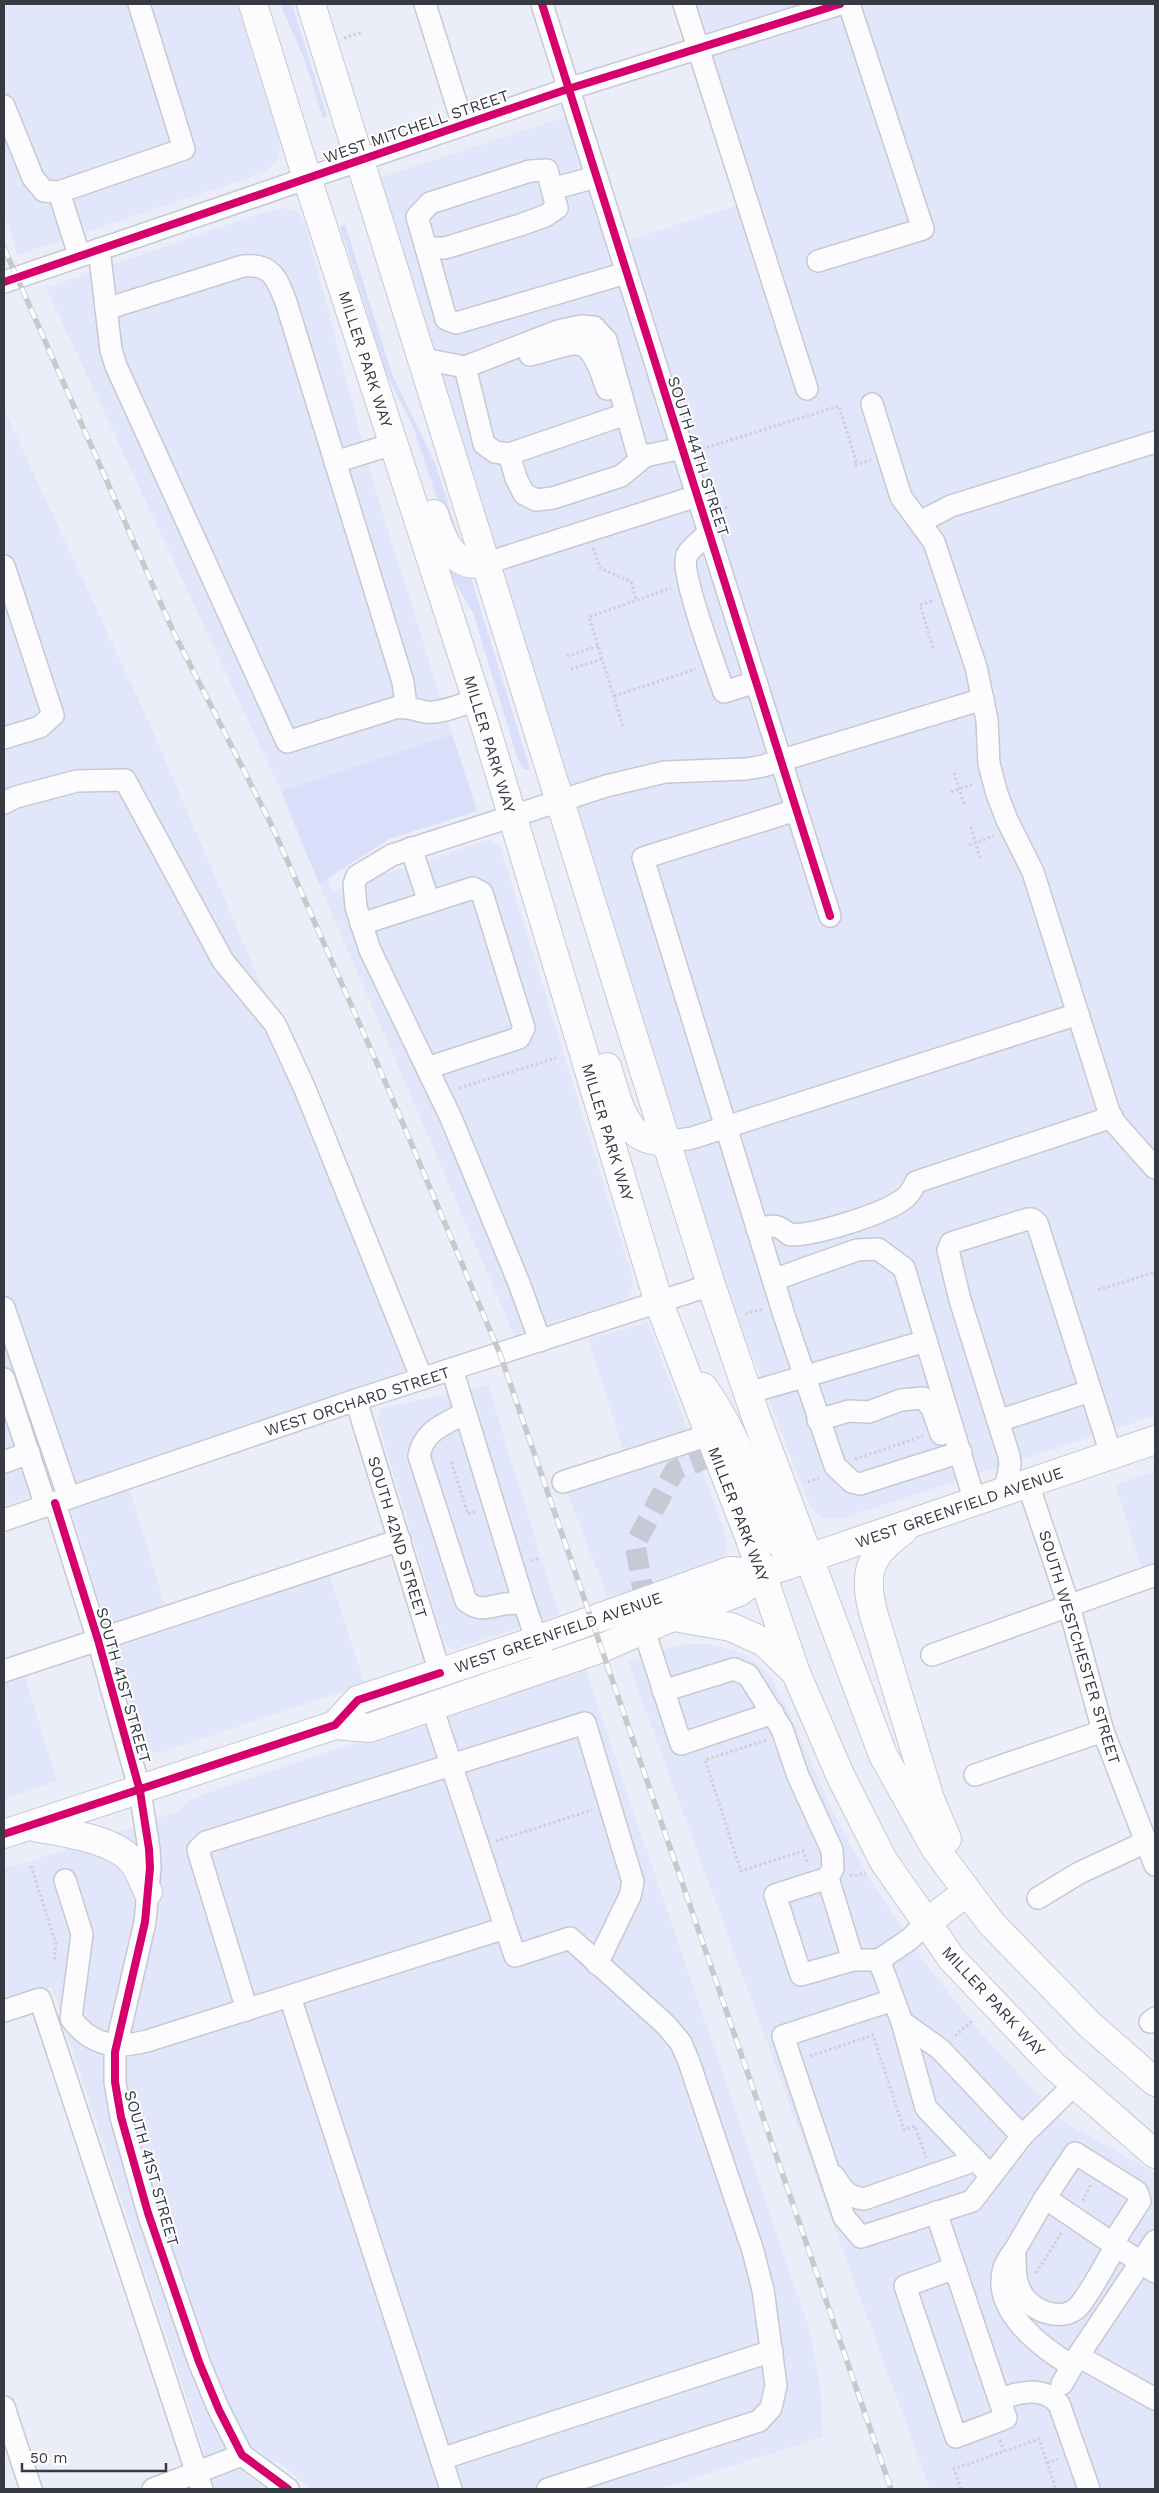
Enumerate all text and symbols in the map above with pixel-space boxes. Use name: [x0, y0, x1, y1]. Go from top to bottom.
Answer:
street label: WEST MITCHELL STREET: [321, 86, 512, 167]
street label: MILLER PARK WAY: [334, 288, 397, 430]
street label: SOUTH 44TH STREET: [664, 374, 733, 539]
street label: MILLER PARK WAY: [460, 673, 519, 815]
street label: MILLER PARK WAY: [578, 1061, 637, 1203]
street label: WEST ORCHARD STREET: [262, 1362, 452, 1440]
street label: MILLER PARK WAY: [704, 1444, 773, 1584]
street label: SOUTH 42ND STREET: [364, 1454, 431, 1621]
street label: WEST GREENFIELD AVENUE: [853, 1463, 1066, 1552]
street label: SOUTH WESTCHESTER STREET: [1035, 1528, 1124, 1767]
street label: WEST GREENFIELD AVENUE: [452, 1588, 665, 1677]
street label: SOUTH 41ST STREET: [92, 1605, 155, 1765]
street label: MILLER PARK WAY: [938, 1943, 1049, 2060]
street label: SOUTH 41ST STREET: [120, 2088, 183, 2248]
scale bar: [22, 2440, 166, 2472]
text: 50 m: [30, 2449, 67, 2467]

